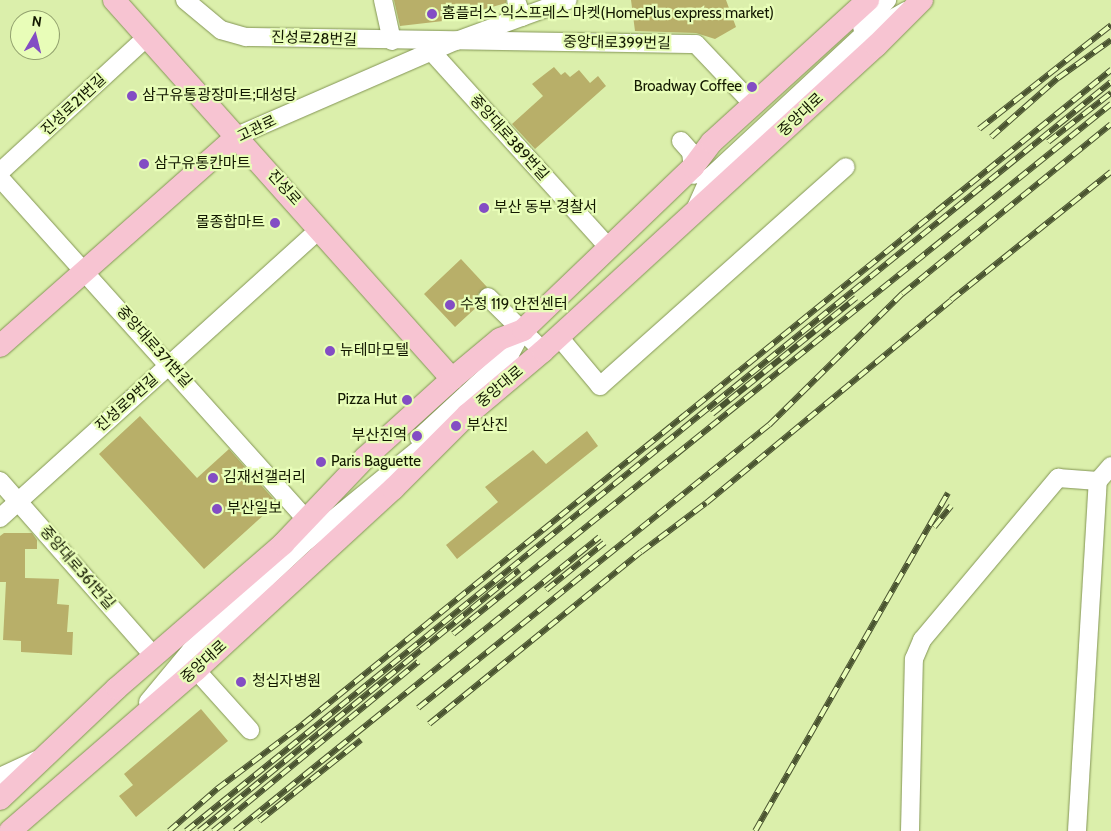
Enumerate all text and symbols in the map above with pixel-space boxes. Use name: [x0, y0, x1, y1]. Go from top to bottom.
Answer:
place label: 홈플러스 익스프레스 마켓(HomePlus express market): [442, 5, 774, 23]
marker: 홈플러스 익스프레스 마켓(HomePlus express market): [426, 8, 438, 20]
north arrow: [10, 10, 60, 60]
text: N: [31, 12, 43, 31]
street label: 진성로28번길: [271, 29, 357, 49]
street label: 중앙대로399번길: [563, 33, 671, 53]
street label: 진성로21번길: [38, 71, 110, 139]
place label: Broadway Coffee: [634, 78, 742, 96]
marker: Broadway Coffee: [746, 81, 758, 93]
place label: 삼구유통광장마트;대성당: [142, 87, 297, 105]
marker: 삼구유통광장마트;대성당: [126, 90, 138, 102]
street label: 중앙대로: [775, 90, 827, 140]
street label: 중앙대로389번길: [466, 92, 552, 184]
street label: 고관로: [234, 112, 280, 146]
place label: 삼구유통칸마트: [154, 155, 251, 173]
marker: 삼구유통칸마트: [138, 158, 150, 170]
street label: 진성로: [263, 167, 305, 209]
place label: 부산 동부 경찰서: [494, 199, 597, 217]
marker: 부산 동부 경찰서: [478, 202, 490, 214]
place label: 몰종합마트: [196, 214, 265, 232]
marker: 몰종합마트: [269, 217, 281, 229]
place label: 수정 119 안전센터: [460, 296, 568, 314]
marker: 수정 119 안전센터: [444, 299, 456, 311]
street label: 중앙대로371번길: [113, 303, 195, 391]
place label: 뉴테마모텔: [340, 342, 409, 360]
marker: 뉴테마모텔: [324, 345, 336, 357]
street label: 중앙대로: [473, 362, 527, 412]
street label: 진성로9번길: [92, 370, 162, 436]
place label: Pizza Hut: [337, 391, 397, 409]
marker: Pizza Hut: [401, 394, 413, 406]
place label: 부산진: [467, 417, 508, 435]
marker: 부산진: [449, 419, 463, 433]
place label: 부산진역: [352, 427, 407, 445]
marker: 부산진역: [411, 430, 423, 442]
place label: Paris Baguette: [331, 453, 421, 471]
marker: Paris Baguette: [315, 456, 327, 468]
place label: 김재선갤러리: [223, 469, 306, 487]
marker: 김재선갤러리: [207, 472, 219, 484]
place label: 부산일보: [227, 500, 282, 518]
marker: 부산일보: [211, 503, 223, 515]
street label: 중앙대로361번길: [36, 523, 118, 613]
street label: 중앙대로: [177, 637, 231, 687]
place label: 청십자병원: [252, 673, 321, 691]
marker: 청십자병원: [234, 675, 248, 689]

